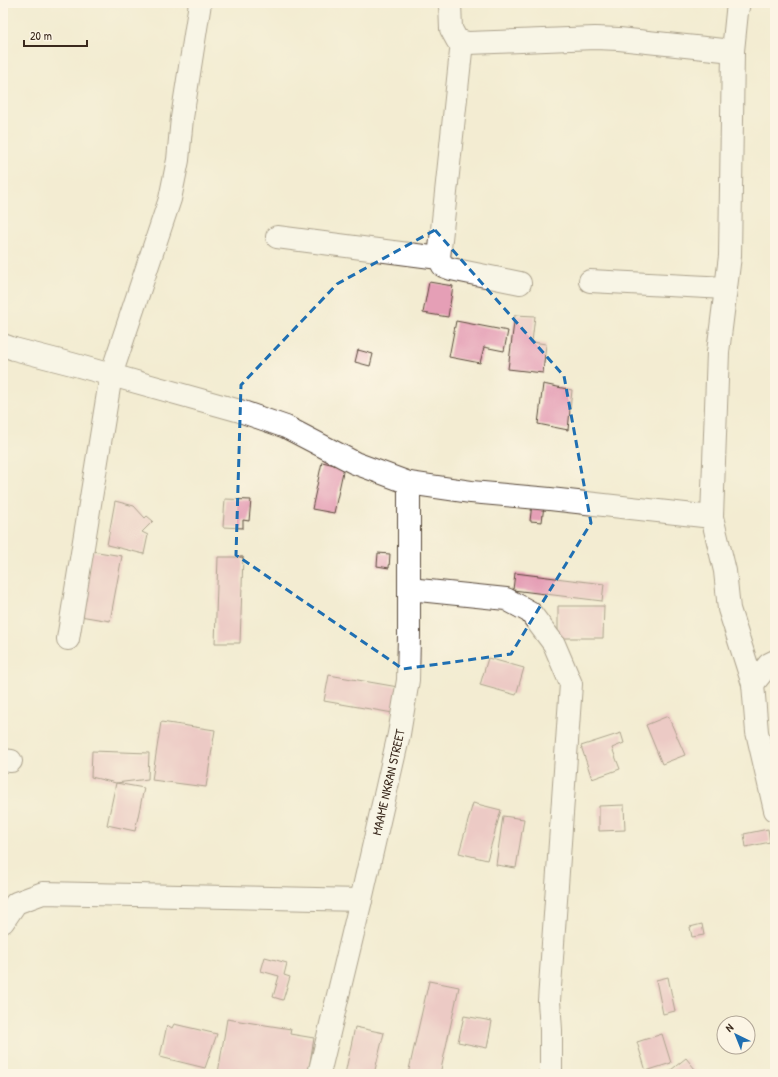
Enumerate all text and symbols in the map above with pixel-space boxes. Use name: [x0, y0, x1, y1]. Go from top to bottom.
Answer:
scale bar: [24, 22, 87, 48]
text: 20 m: [30, 27, 52, 44]
street label: MAAME NKRAN STREET: [367, 727, 409, 837]
north arrow: [716, 1015, 756, 1055]
text: N: [722, 1020, 736, 1035]

